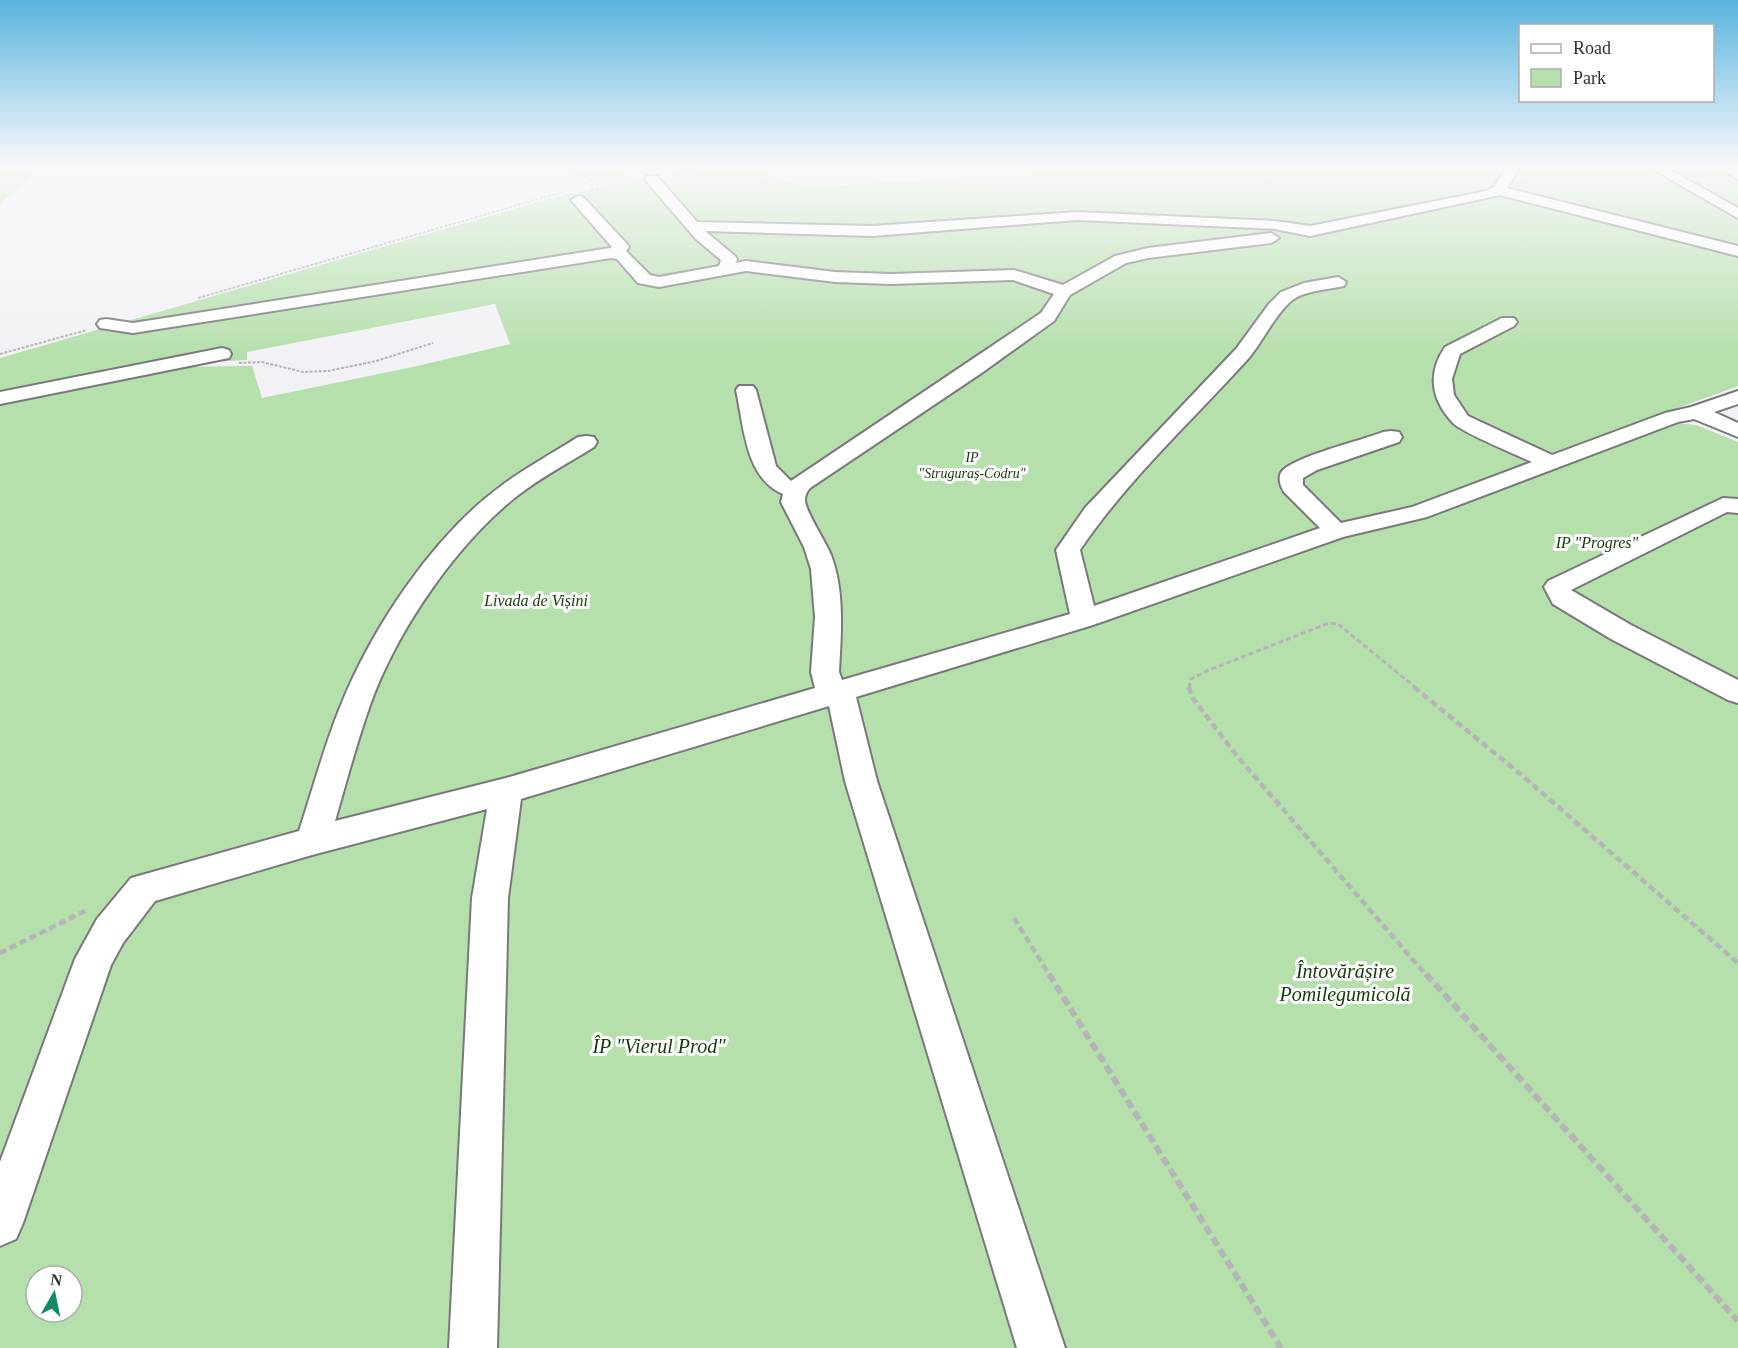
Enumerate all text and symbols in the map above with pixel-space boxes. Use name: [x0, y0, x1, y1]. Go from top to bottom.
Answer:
legend: [1519, 24, 1714, 102]
text: Road: [1573, 38, 1611, 58]
text: Park: [1573, 68, 1606, 88]
park label: IP "Struguraș-Codru": [918, 450, 1026, 482]
park label: IP "Progres": [1555, 534, 1639, 552]
park label: Livada de Vișini: [483, 592, 588, 610]
park label: Întovărășire Pomilegumicolă: [1278, 960, 1411, 1006]
park label: ÎP "Vierul Prod": [591, 1035, 726, 1057]
north arrow: [24, 1264, 84, 1324]
text: N: [49, 1270, 64, 1289]

